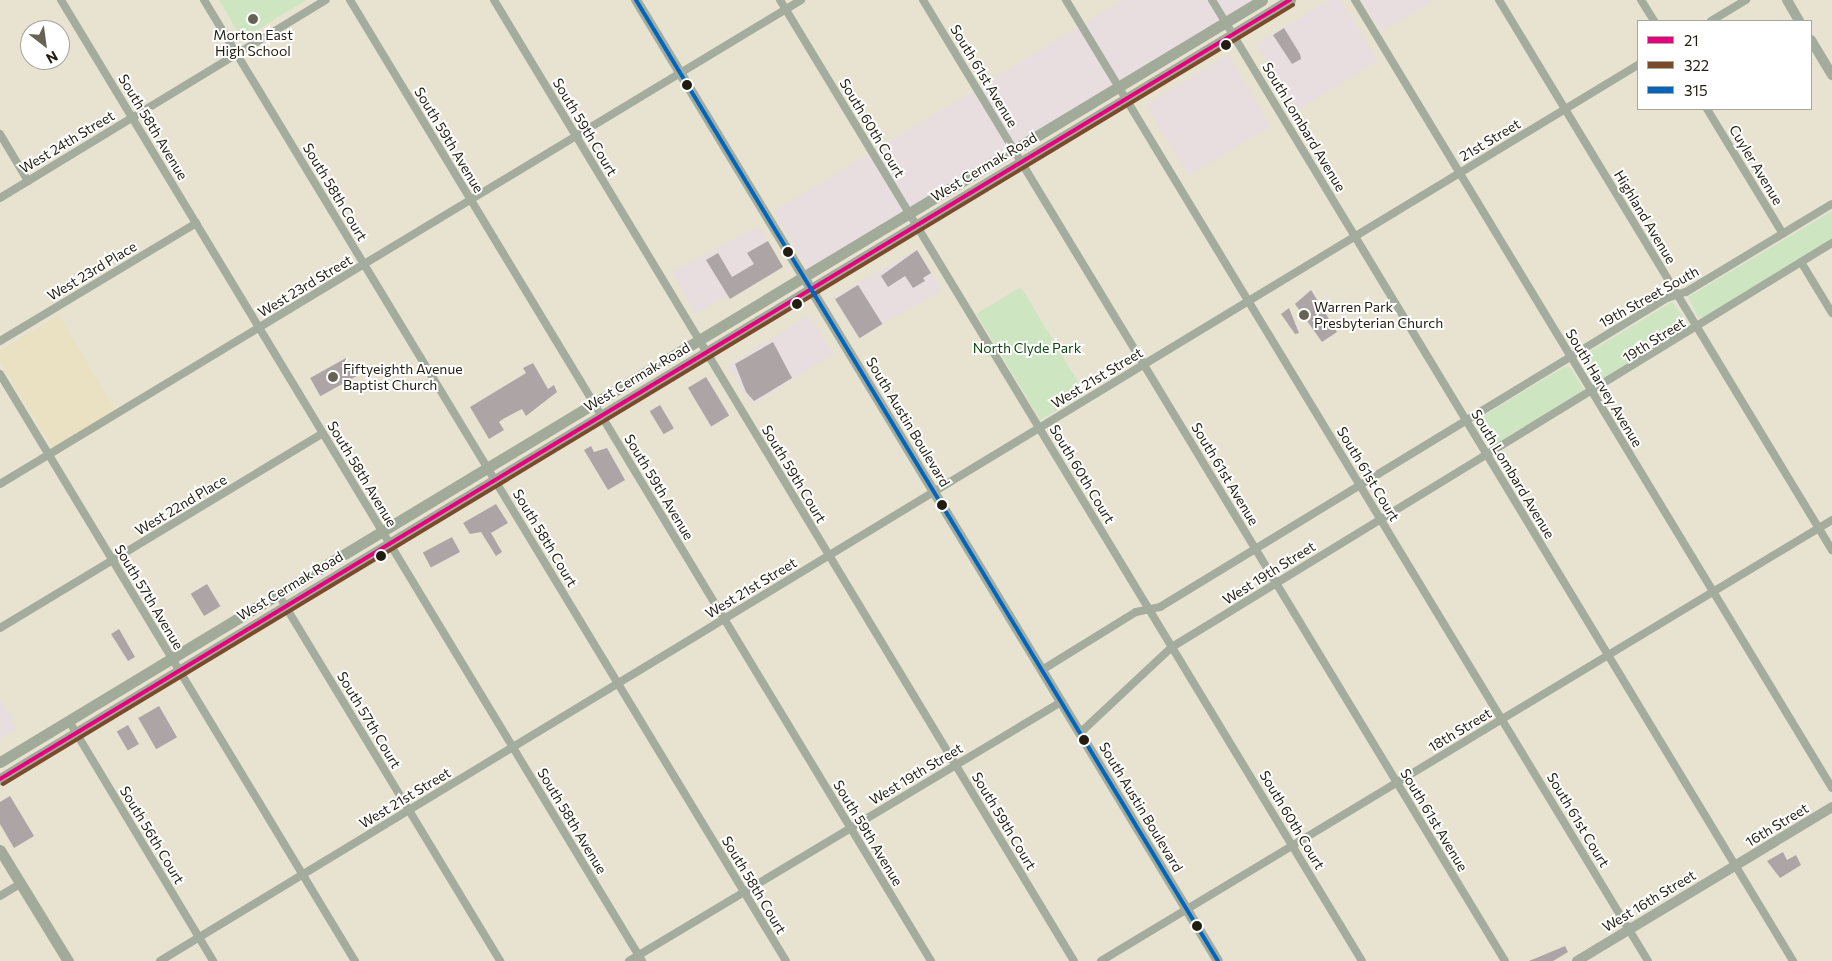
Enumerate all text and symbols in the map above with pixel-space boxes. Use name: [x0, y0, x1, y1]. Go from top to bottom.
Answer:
marker: Morton East High School: [247, 13, 259, 25]
north arrow: [20, 20, 70, 70]
legend: [1637, 20, 1812, 110]
street label: South 61st Avenue: [947, 22, 1021, 130]
place label: Morton East High School: [213, 27, 293, 59]
text: 21: [1684, 31, 1699, 49]
unlabelled marker: [1221, 40, 1231, 50]
text: N: [43, 48, 61, 68]
text: 322: [1684, 56, 1709, 74]
street label: South Lombard Avenue: [1259, 59, 1349, 195]
street label: South 58th Avenue: [115, 71, 191, 183]
street label: South 59th Court: [549, 75, 621, 179]
street label: South 60th Court: [836, 76, 908, 180]
unlabelled marker: [682, 80, 692, 90]
text: 315: [1684, 81, 1708, 99]
street label: South 59th Avenue: [411, 84, 487, 196]
street label: West 24th Street: [17, 107, 117, 177]
street label: 21st Street: [1456, 115, 1524, 165]
street label: Cuyler Avenue: [1725, 122, 1787, 208]
street label: West Cermak Road: [928, 129, 1040, 205]
street label: South 58th Court: [299, 140, 371, 244]
street label: Highland Avenue: [1610, 167, 1680, 267]
street label: West 23rd Place: [44, 238, 140, 304]
unlabelled marker: [783, 247, 793, 257]
street label: West 23rd Street: [255, 251, 355, 321]
street label: 19th Street South: [1596, 263, 1702, 331]
unlabelled marker: [792, 299, 802, 309]
place label: Warren Park Presbyterian Church: [1314, 299, 1443, 332]
marker: Warren Park Presbyterian Church: [1298, 309, 1310, 321]
street label: 19th Street: [1620, 314, 1688, 366]
street label: South Harvey Avenue: [1562, 326, 1646, 450]
street label: West Cermak Road: [581, 339, 693, 415]
park label: North Clyde Park: [973, 340, 1081, 356]
street label: West 21st Street: [1048, 344, 1146, 412]
street label: South Austin Boulevard: [863, 354, 953, 490]
place label: Fiftyeighth Avenue Baptist Church: [343, 361, 463, 394]
marker: Fiftyeighth Avenue Baptist Church: [327, 371, 339, 383]
street label: South Lombard Avenue: [1468, 406, 1558, 542]
street label: South 58th Avenue: [324, 418, 400, 530]
street label: South 61st Avenue: [1188, 420, 1262, 528]
street label: South 59th Court: [758, 422, 830, 526]
street label: South 60th Court: [1046, 422, 1118, 526]
street label: South 61st Court: [1333, 424, 1403, 524]
street label: South 59th Avenue: [621, 431, 697, 543]
street label: West 22nd Place: [132, 471, 230, 539]
street label: South 58th Court: [509, 486, 581, 590]
unlabelled marker: [937, 500, 947, 510]
street label: West 19th Street: [1220, 538, 1318, 608]
street label: South 57th Avenue: [111, 542, 187, 652]
street label: West Cermak Road: [234, 548, 346, 624]
unlabelled marker: [376, 551, 386, 561]
street label: West 21st Street: [702, 554, 800, 622]
street label: South 57th Court: [334, 669, 404, 771]
street label: 18th Street: [1425, 705, 1495, 755]
unlabelled marker: [1079, 735, 1089, 745]
street label: South Austin Boulevard: [1096, 739, 1186, 875]
street label: West 19th Street: [866, 740, 966, 808]
street label: West 21st Street: [356, 764, 454, 832]
street label: South 58th Avenue: [534, 765, 610, 877]
street label: South 61st Avenue: [1397, 766, 1471, 874]
street label: South 60th Court: [1256, 768, 1328, 872]
street label: South 59th Court: [968, 769, 1040, 873]
street label: South 61st Court: [1543, 770, 1613, 870]
street label: South 59th Avenue: [830, 777, 906, 889]
street label: South 56th Court: [116, 783, 188, 887]
street label: 16th Street: [1742, 800, 1812, 850]
street label: South 58th Court: [718, 833, 790, 937]
street label: West 16th Street: [1599, 867, 1699, 935]
unlabelled marker: [1192, 921, 1202, 931]

